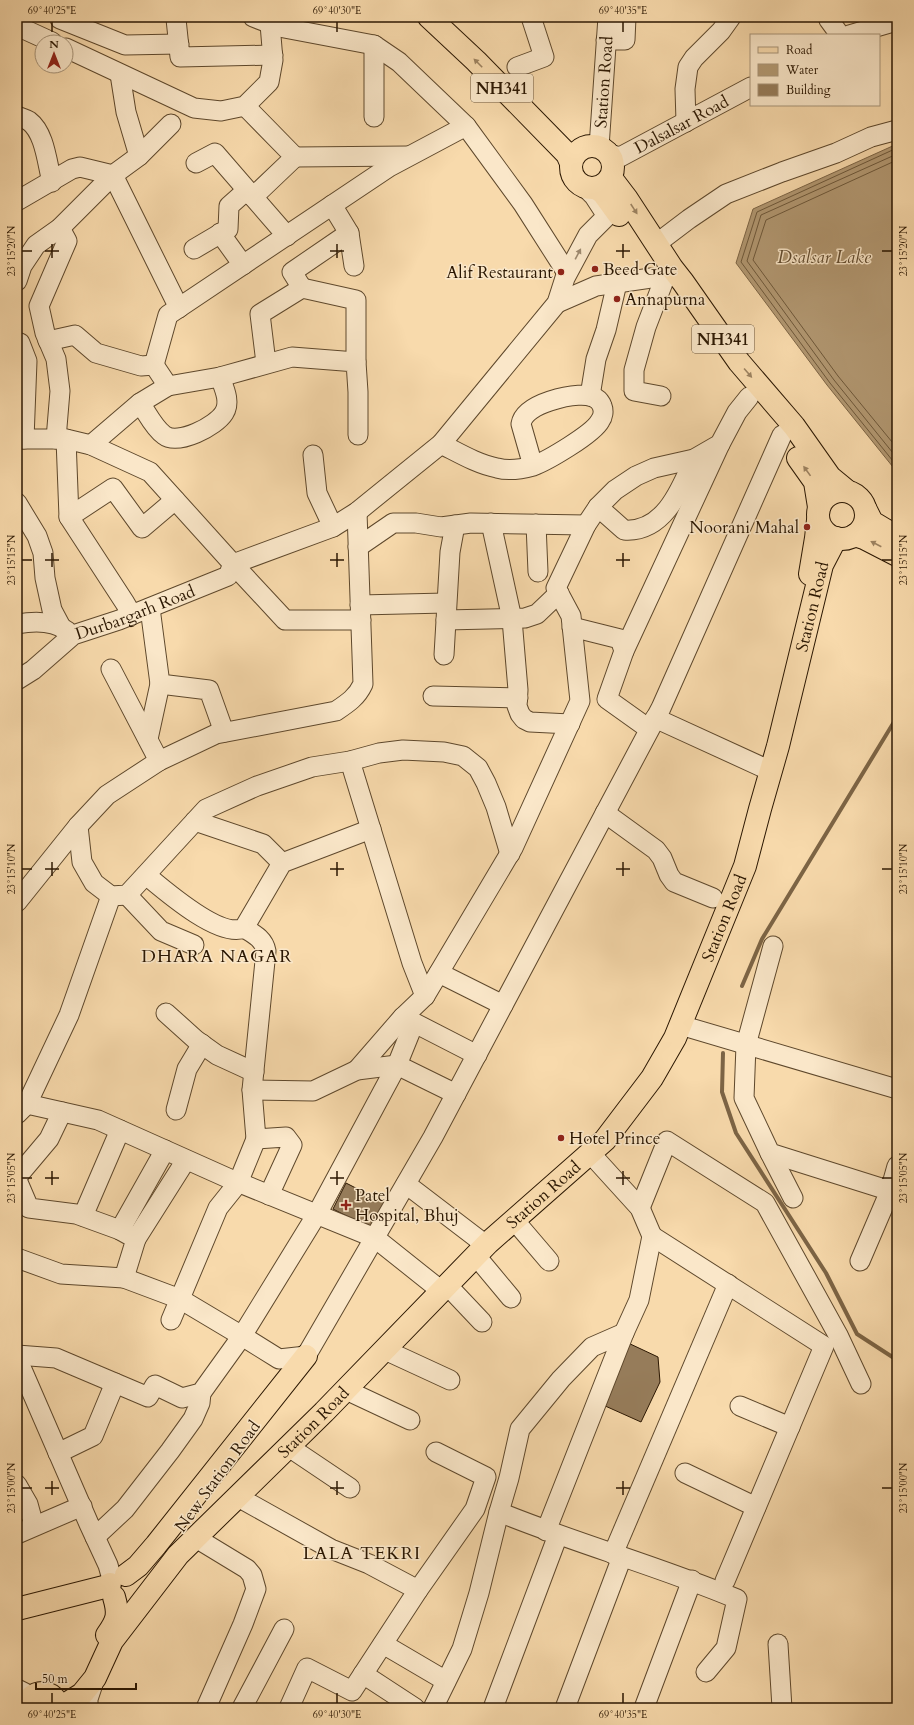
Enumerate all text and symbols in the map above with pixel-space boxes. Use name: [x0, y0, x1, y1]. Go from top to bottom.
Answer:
text: 69°40'25"E: [28, 4, 76, 18]
text: 69°40'30"E: [313, 4, 361, 18]
text: 69°40'35"E: [599, 4, 647, 18]
north arrow: [34, 34, 74, 74]
legend: [750, 34, 880, 106]
street label: Station Road: [589, 35, 619, 129]
text: N: [49, 37, 59, 52]
text: Road: [786, 42, 813, 58]
one-way arrow: [473, 58, 483, 68]
text: Water: [785, 62, 819, 78]
road number: NH341: [471, 74, 533, 102]
text: Building: [786, 82, 831, 98]
street label: Dalsalsar Road: [630, 90, 733, 159]
one-way arrow: [630, 204, 638, 214]
text: 23°15'20"N: [5, 225, 19, 276]
text: 23°15'20"N: [897, 225, 911, 276]
water label: Dsalsar Lake: [777, 245, 872, 270]
one-way arrow: [574, 248, 581, 260]
place label: Beed Gate: [603, 258, 678, 281]
place label: Alif Restaurant: [446, 261, 554, 284]
marker: Beed Gate: [590, 264, 600, 274]
marker: Alif Restaurant: [556, 267, 566, 277]
place label: Annapurna: [625, 288, 706, 311]
marker: Annapurna: [612, 294, 622, 304]
road number: NH341: [692, 325, 754, 353]
one-way arrow: [744, 368, 753, 378]
one-way arrow: [803, 466, 811, 476]
place label: Noorani Mahal: [689, 516, 800, 539]
marker: Noorani Mahal: [802, 522, 812, 532]
text: 23°15'15"N: [5, 534, 19, 585]
text: 23°15'15"N: [897, 534, 911, 585]
one-way arrow: [871, 541, 882, 547]
street label: Station Road: [790, 559, 834, 654]
street label: Durbargarh Road: [72, 580, 198, 646]
text: 23°15'10"N: [5, 843, 19, 894]
text: 23°15'10"N: [897, 843, 911, 894]
street label: Station Road: [696, 871, 752, 965]
district label: DHARA NAGAR: [141, 944, 293, 969]
place label: Hotel Prince: [569, 1127, 661, 1150]
marker: Hotel Prince: [556, 1133, 566, 1143]
text: 23°15'05"N: [5, 1152, 19, 1203]
text: 23°15'05"N: [897, 1152, 911, 1203]
street label: Station Road: [501, 1156, 586, 1234]
place label: Patel Hospital, Bhuj: [355, 1184, 459, 1227]
marker: Patel Hospital, Bhuj: [340, 1199, 352, 1211]
street label: Station Road: [273, 1382, 354, 1463]
street label: New Station Road: [169, 1416, 266, 1537]
text: 23°15'00"N: [5, 1462, 19, 1513]
text: 23°15'00"N: [897, 1462, 911, 1513]
district label: LALA TEKRI: [303, 1541, 421, 1566]
scale bar: [36, 1665, 136, 1691]
text: 50 m: [42, 1671, 69, 1687]
text: 69°40'25"E: [28, 1708, 76, 1722]
text: 69°40'30"E: [313, 1708, 361, 1722]
text: 69°40'35"E: [599, 1708, 647, 1722]

